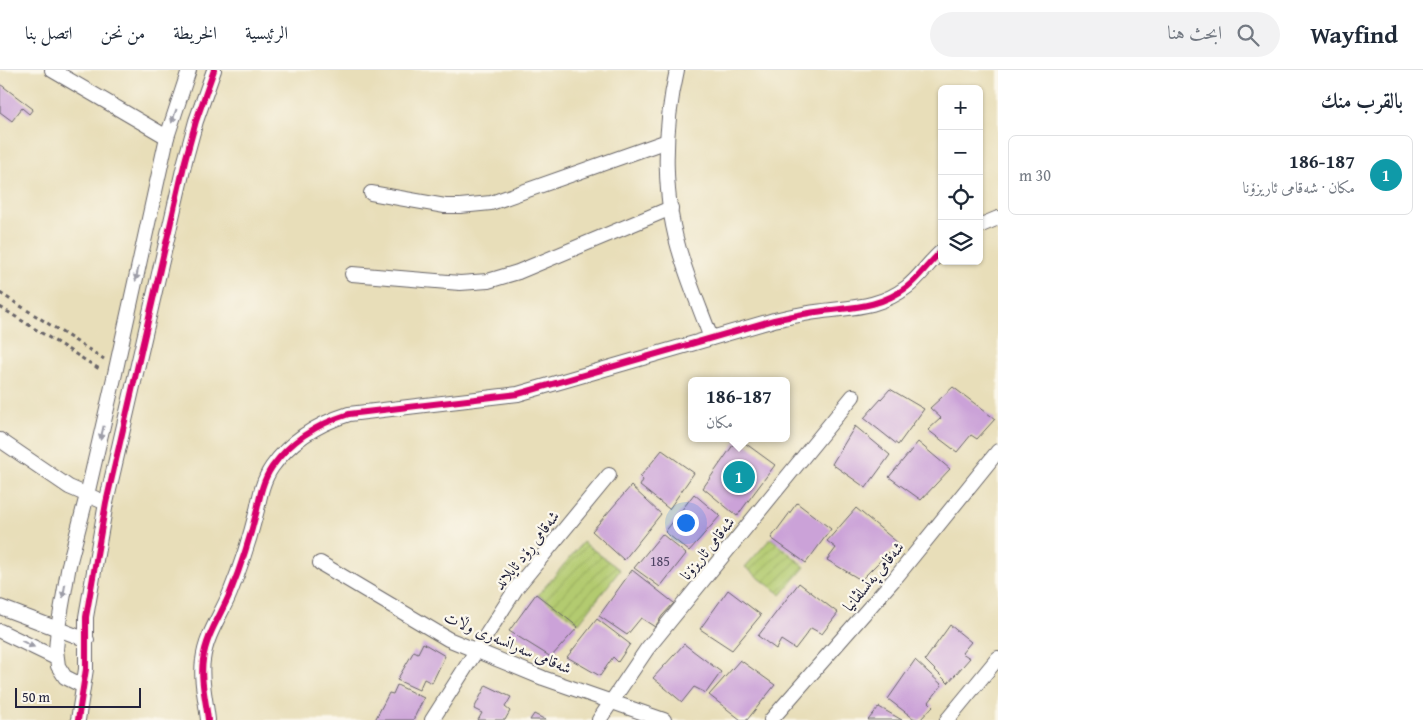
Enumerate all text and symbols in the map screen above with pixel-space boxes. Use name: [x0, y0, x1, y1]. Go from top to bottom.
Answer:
search box: [930, 12, 1280, 57]
text: Wayfind: [1310, 17, 1398, 52]
text: ابحث هنا: [1167, 18, 1222, 46]
text: اتصل بنا: [25, 19, 72, 46]
text: من نحن: [100, 19, 145, 46]
text: الخريطة: [173, 19, 217, 46]
text: الرئيسية: [245, 19, 288, 46]
icon: search: [1234, 21, 1262, 49]
map controls: [938, 85, 983, 265]
button: +: [938, 85, 983, 130]
text: بالقرب منك: [1321, 85, 1403, 116]
one-way arrow: [170, 109, 177, 124]
button: −: [938, 130, 983, 175]
text: 186-187: [1289, 147, 1355, 175]
text: 30 m: [1019, 163, 1051, 187]
text: 1: [1382, 163, 1390, 187]
button: locate: [938, 175, 983, 220]
text: مكان · شەقامی ئاریزۆنا: [1242, 175, 1355, 199]
button: layers: [938, 220, 983, 265]
one-way arrow: [133, 267, 141, 282]
popup: [688, 377, 790, 442]
text: 186-187: [706, 382, 772, 410]
text: مكان: [706, 410, 733, 434]
one-way arrow: [98, 425, 106, 440]
pin: 1: [723, 458, 755, 496]
street label: شەقامی ڕۆد ئایلاند: [487, 505, 566, 596]
your location: [673, 510, 699, 536]
street label: شەقامی ئاریزۆنا: [674, 511, 740, 585]
street label: شەقامی پەنسلڤانیا: [837, 536, 909, 616]
house number: 185: [650, 551, 670, 571]
one-way arrow: [60, 583, 68, 599]
street label: شەقامی سەرانسەری وڵات: [440, 604, 576, 680]
one-way arrow: [21, 640, 36, 648]
scale bar: [15, 685, 141, 708]
text: 50 m: [22, 687, 50, 707]

